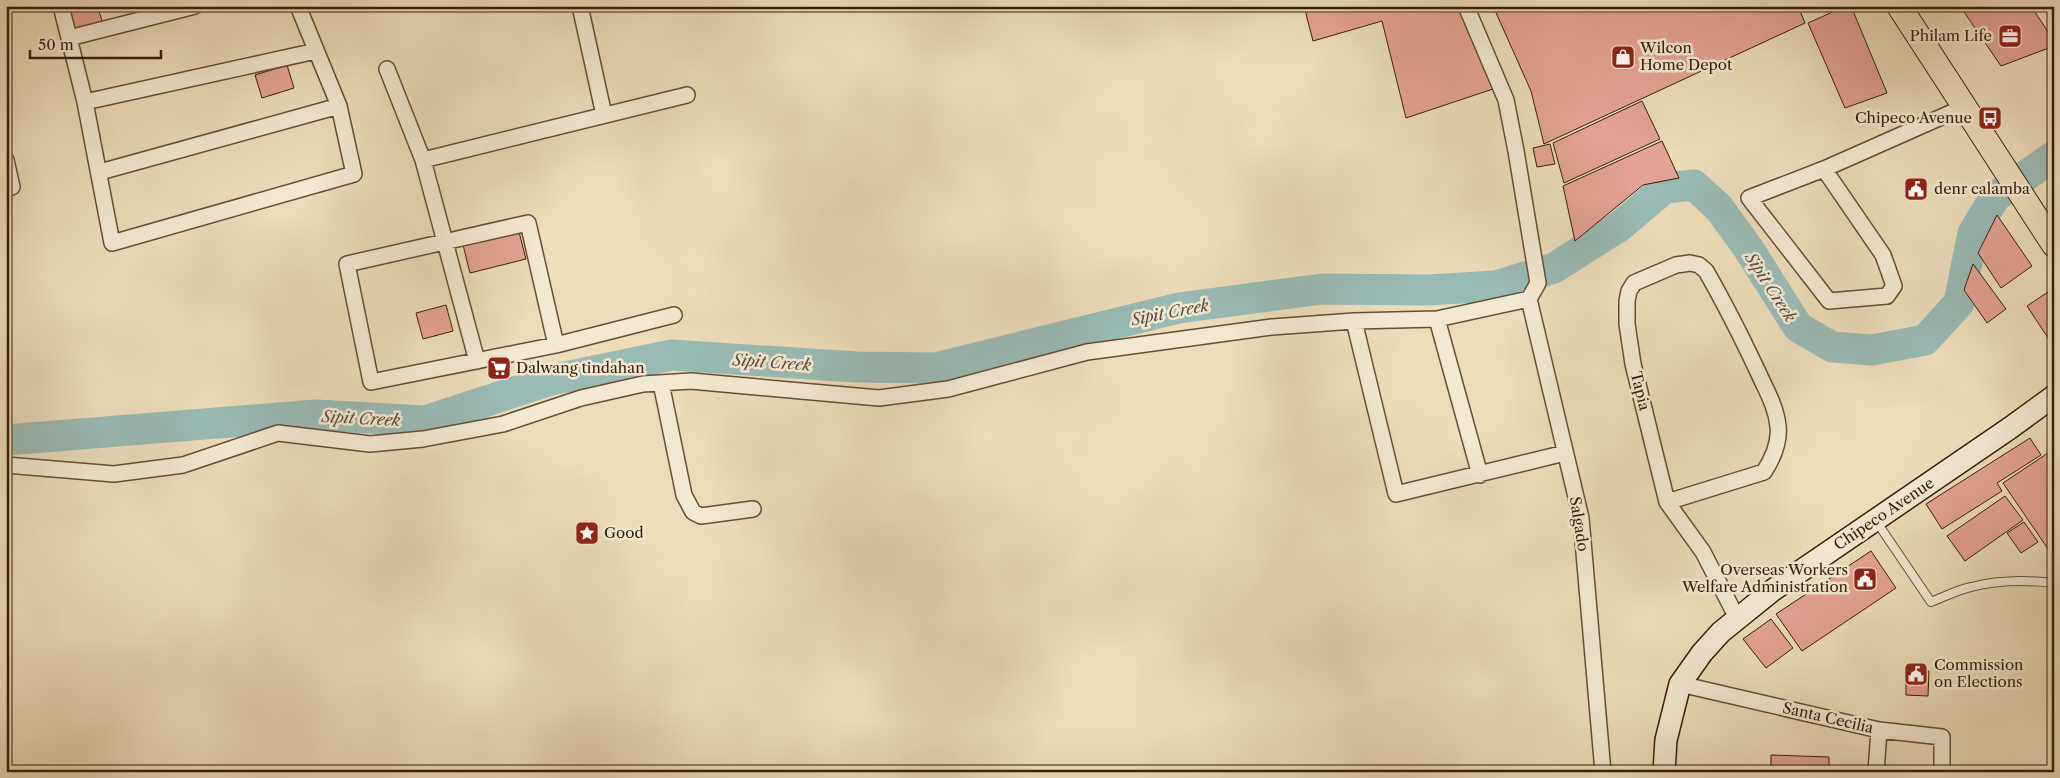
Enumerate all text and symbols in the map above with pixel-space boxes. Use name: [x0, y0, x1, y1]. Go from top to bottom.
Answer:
office icon: Philam Life: [1997, 23, 2023, 49]
place label: Philam Life: [1910, 26, 1992, 45]
scale bar: [30, 28, 161, 60]
text: 50 m: [38, 35, 74, 54]
place label: Wilcon Home Depot: [1639, 38, 1733, 74]
shop icon: Wilcon Home Depot: [1610, 44, 1636, 70]
bus stop icon: Chipeco Avenue: [1977, 105, 2003, 131]
place label: Chipeco Avenue: [1855, 108, 1972, 127]
public building icon: denr calamba: [1903, 176, 1929, 202]
place label: denr calamba: [1934, 179, 2030, 198]
water label: Sipit Creek: [1741, 248, 1801, 326]
water label: Sipit Creek: [1129, 295, 1211, 330]
water label: Sipit Creek: [731, 349, 813, 375]
supermarket icon: Dalwang tindahan: [486, 355, 512, 381]
place label: Dalwang tindahan: [516, 358, 645, 377]
street label: Tapia: [1626, 369, 1654, 412]
water label: Sipit Creek: [320, 406, 401, 430]
street label: Chipeco Avenue: [1830, 473, 1938, 554]
street label: Salgado: [1566, 495, 1593, 553]
place icon: Good: [574, 520, 600, 546]
place label: Good: [604, 523, 644, 542]
place label: Overseas Workers Welfare Administration: [1681, 560, 1849, 596]
public building icon: Overseas Workers Welfare Administration: [1852, 566, 1878, 592]
place label: Commission on Elections: [1934, 655, 2024, 691]
public building icon: Commission on Elections: [1903, 661, 1929, 687]
street label: Santa Cecilia: [1781, 698, 1875, 737]

